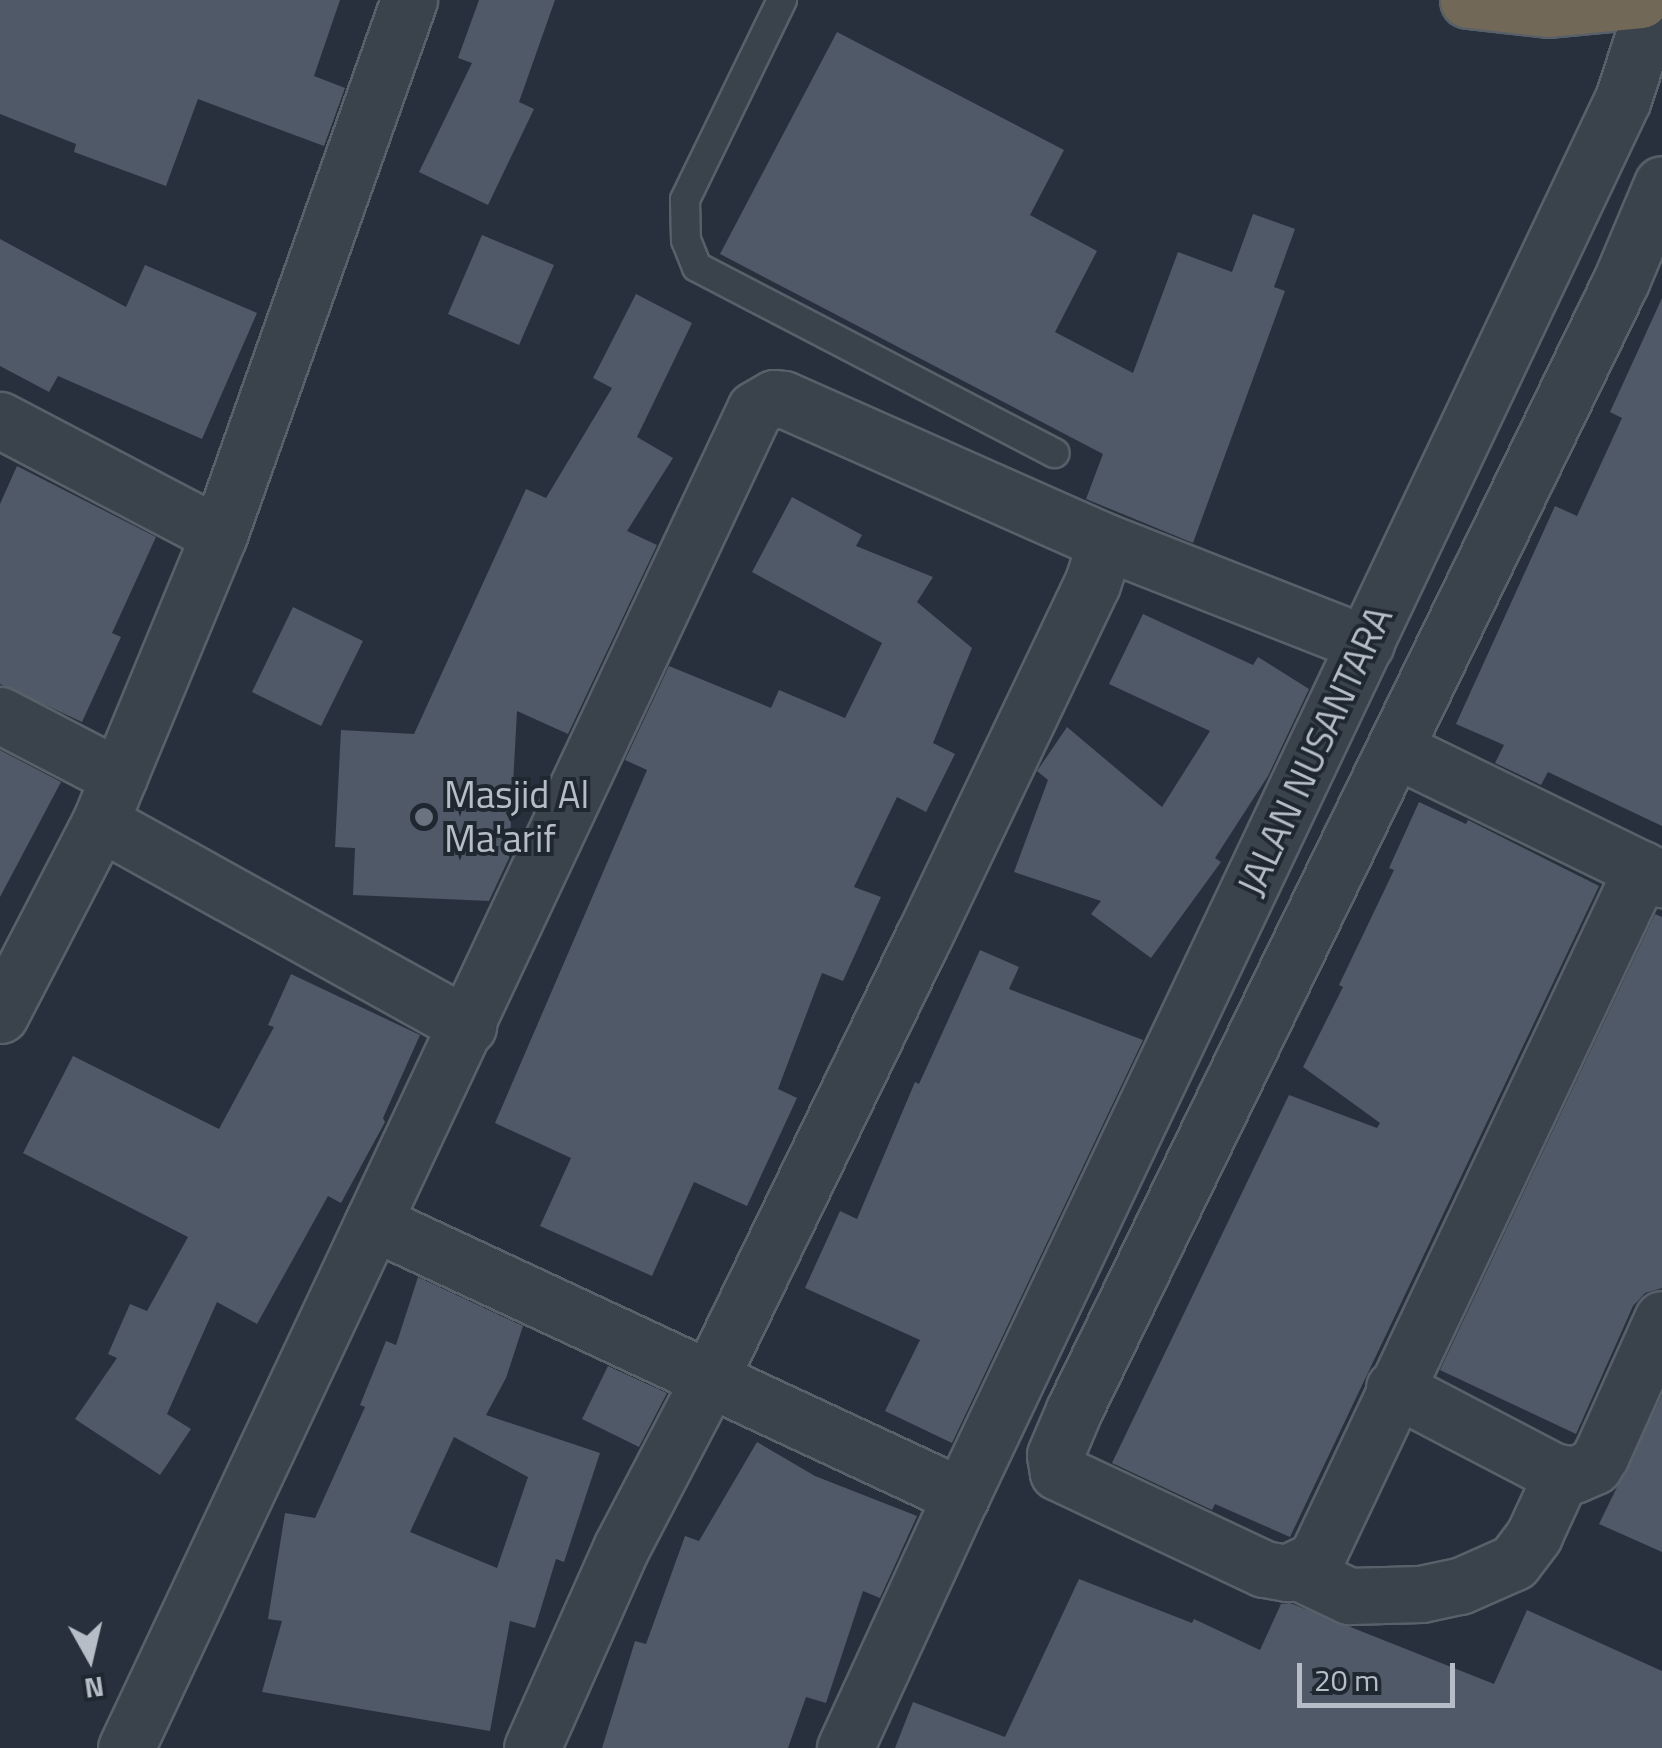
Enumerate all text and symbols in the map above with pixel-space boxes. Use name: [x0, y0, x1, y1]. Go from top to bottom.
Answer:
street label: JALAN NUSANTARA: [1228, 599, 1402, 903]
place label: Masjid Al Ma'arif: [444, 772, 589, 862]
marker: Masjid Al Ma'arif: [413, 806, 435, 828]
north arrow: [40, 1608, 140, 1708]
scale bar: [1302, 1643, 1460, 1705]
text: 20 m: [1314, 1657, 1379, 1703]
text: N: [82, 1666, 107, 1711]

